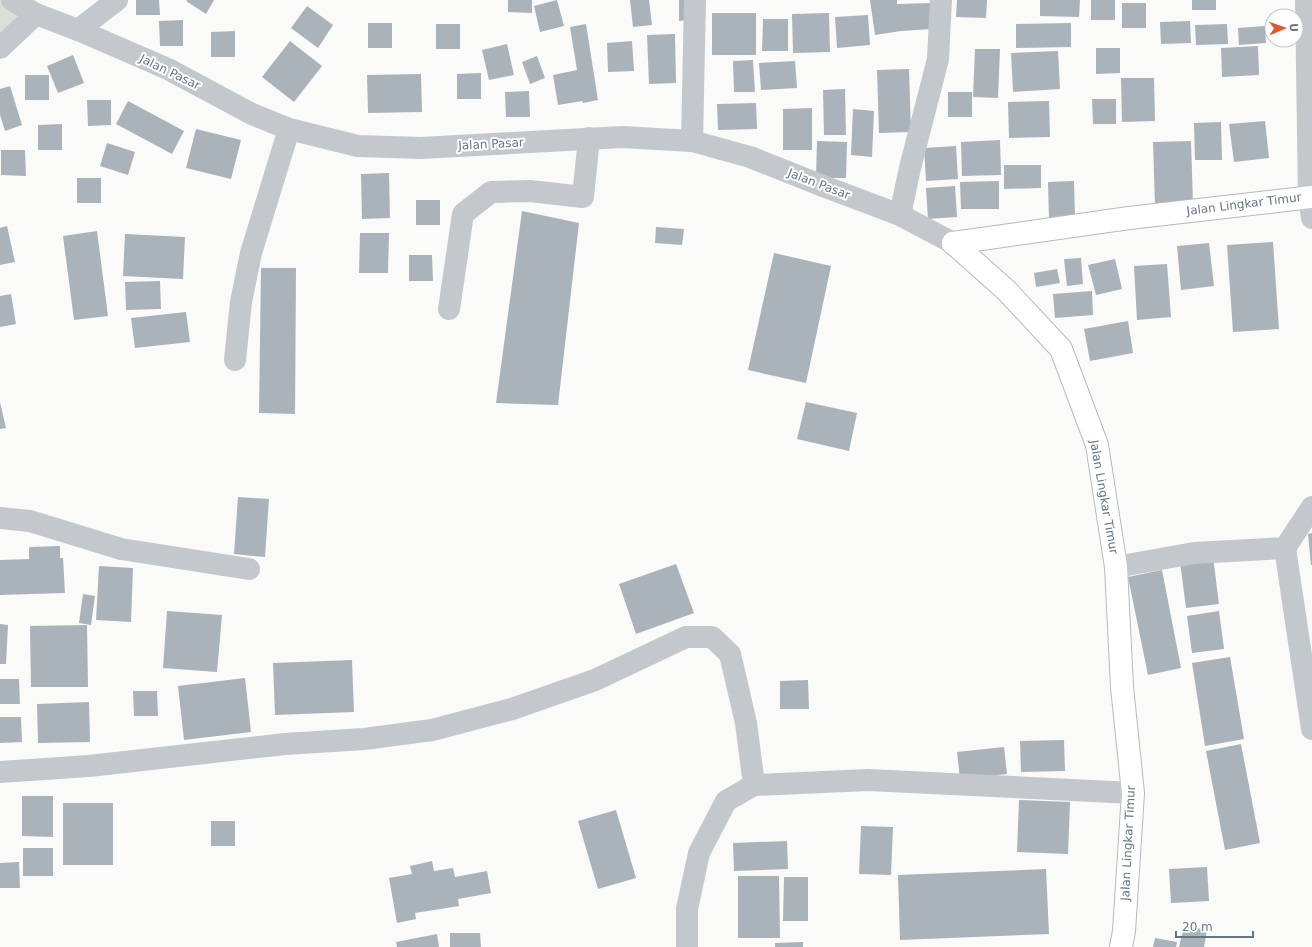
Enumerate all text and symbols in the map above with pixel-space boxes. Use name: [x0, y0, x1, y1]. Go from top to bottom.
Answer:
north arrow: [1264, 8, 1304, 48]
text: U: [1287, 23, 1300, 32]
street label: Jalan Pasar: [137, 51, 203, 93]
street label: Jalan Pasar: [457, 135, 524, 153]
street label: Jalan Pasar: [785, 165, 852, 202]
street label: Jalan Lingkar Timur: [1185, 190, 1302, 218]
street label: Jalan Lingkar Timur: [1087, 438, 1121, 555]
street label: Jalan Lingkar Timur: [1118, 785, 1138, 902]
scale bar: [1176, 913, 1253, 939]
text: 20 m: [1182, 920, 1213, 934]

